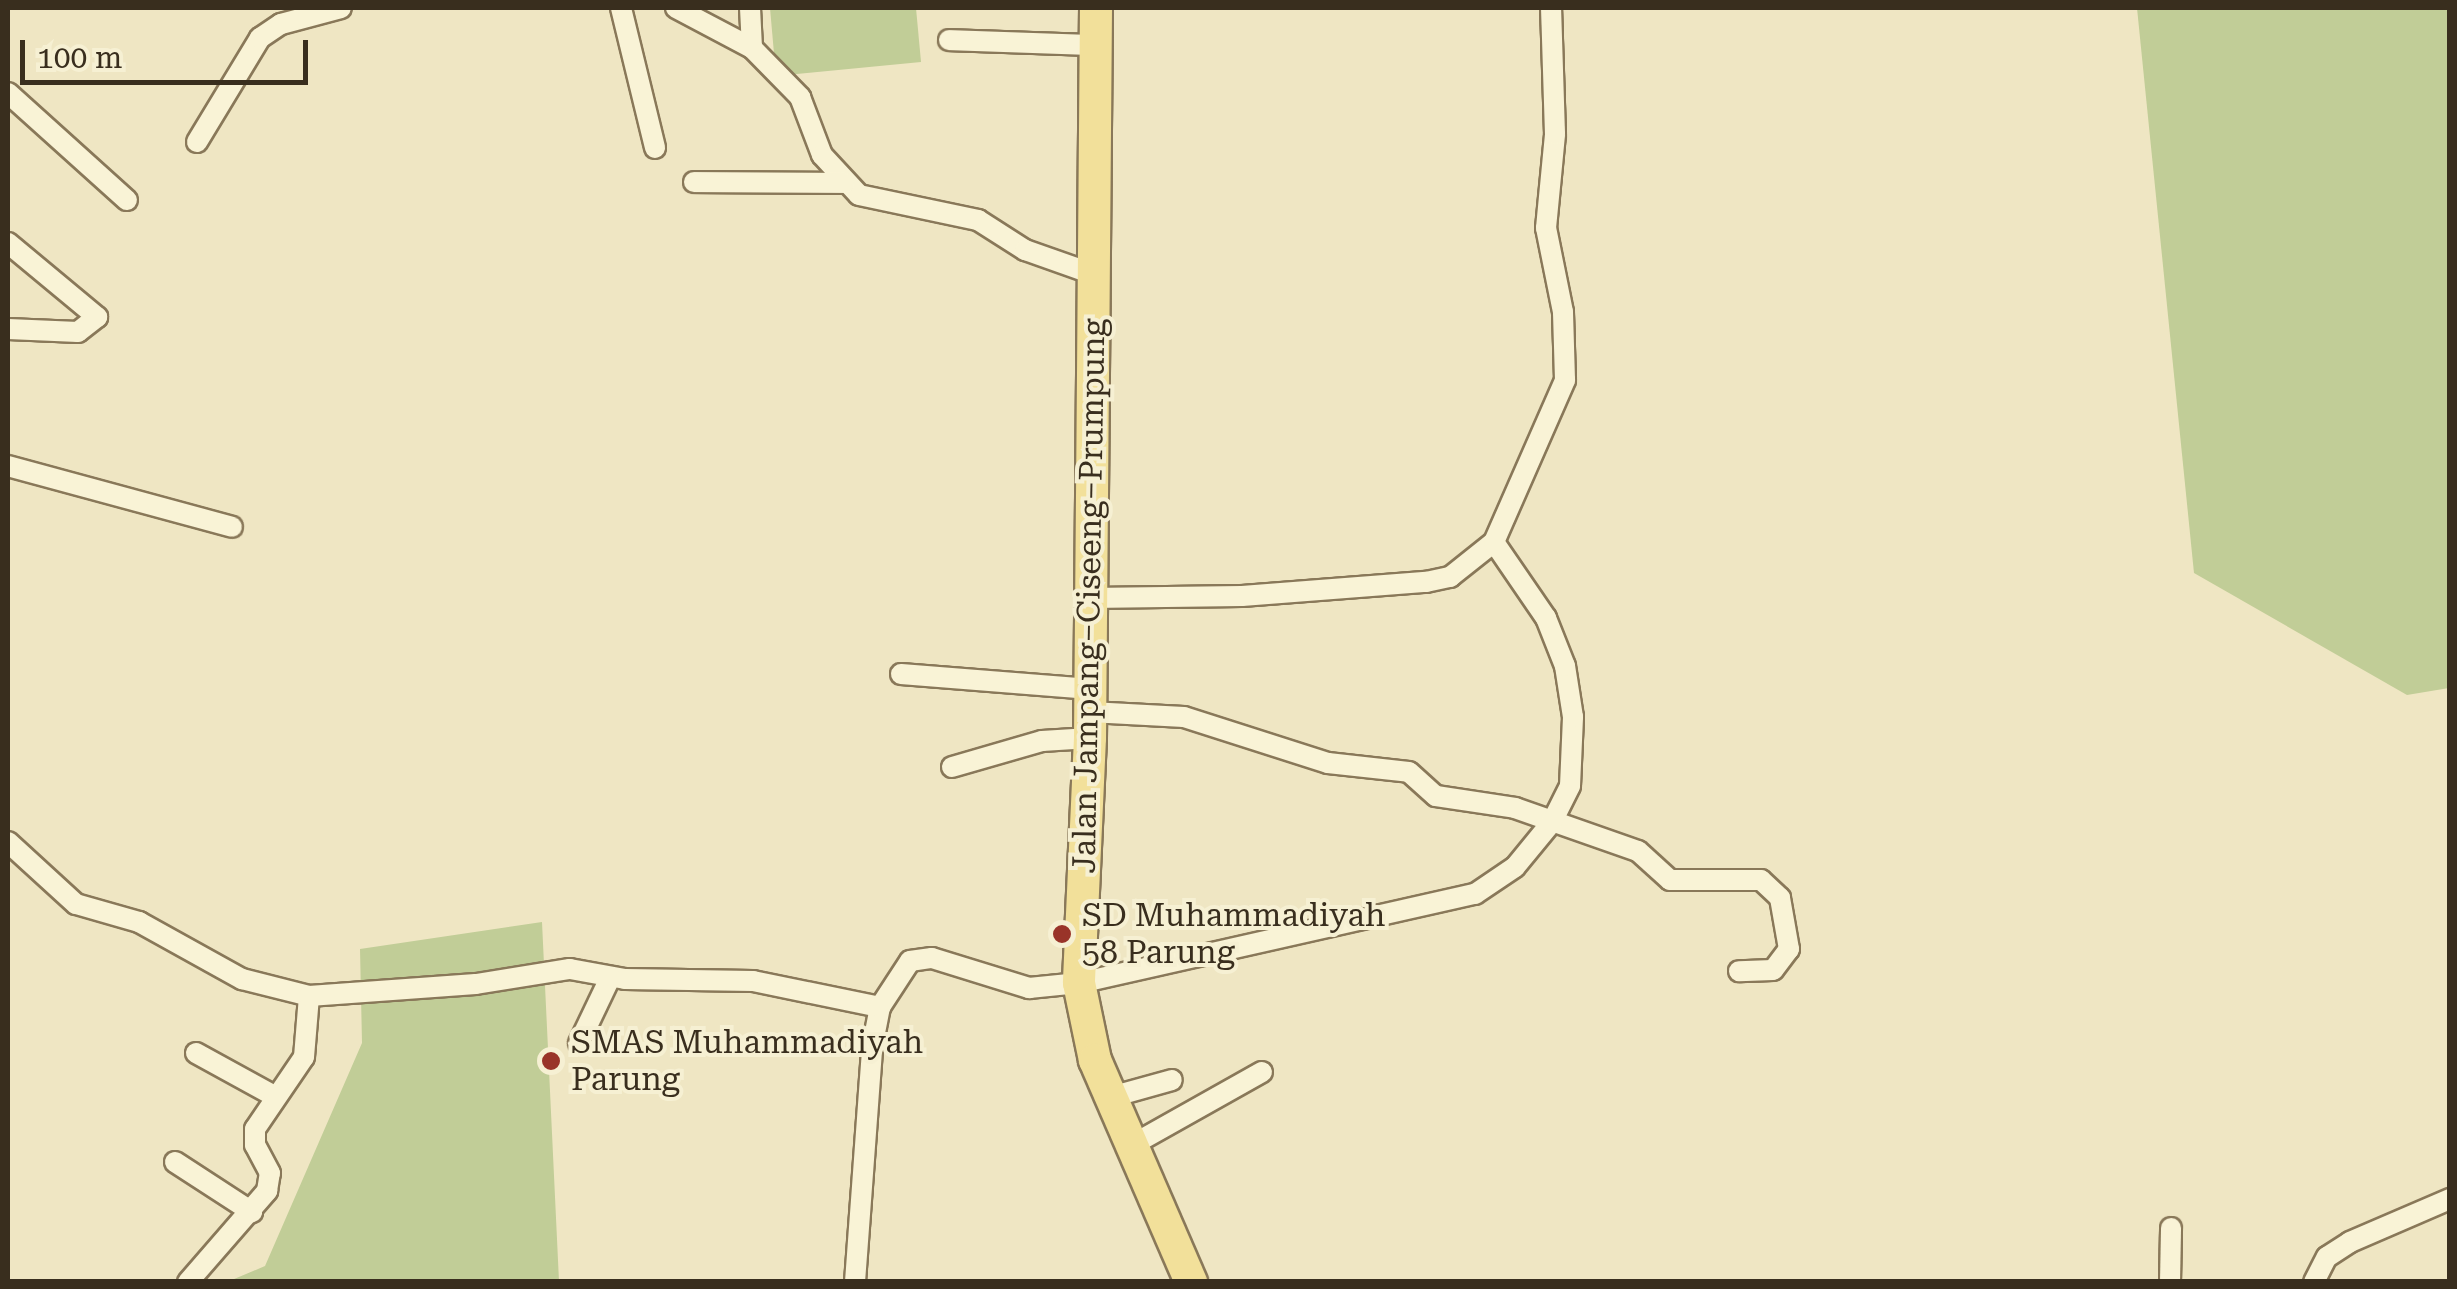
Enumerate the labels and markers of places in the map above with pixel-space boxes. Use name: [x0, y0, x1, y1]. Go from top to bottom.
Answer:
place label: SD Muhammadiyah 58 Parung: [1082, 897, 1385, 972]
marker: SD Muhammadiyah 58 Parung: [1051, 923, 1073, 945]
place label: SMAS Muhammadiyah Parung: [571, 1024, 923, 1099]
marker: SMAS Muhammadiyah Parung: [540, 1050, 562, 1072]

